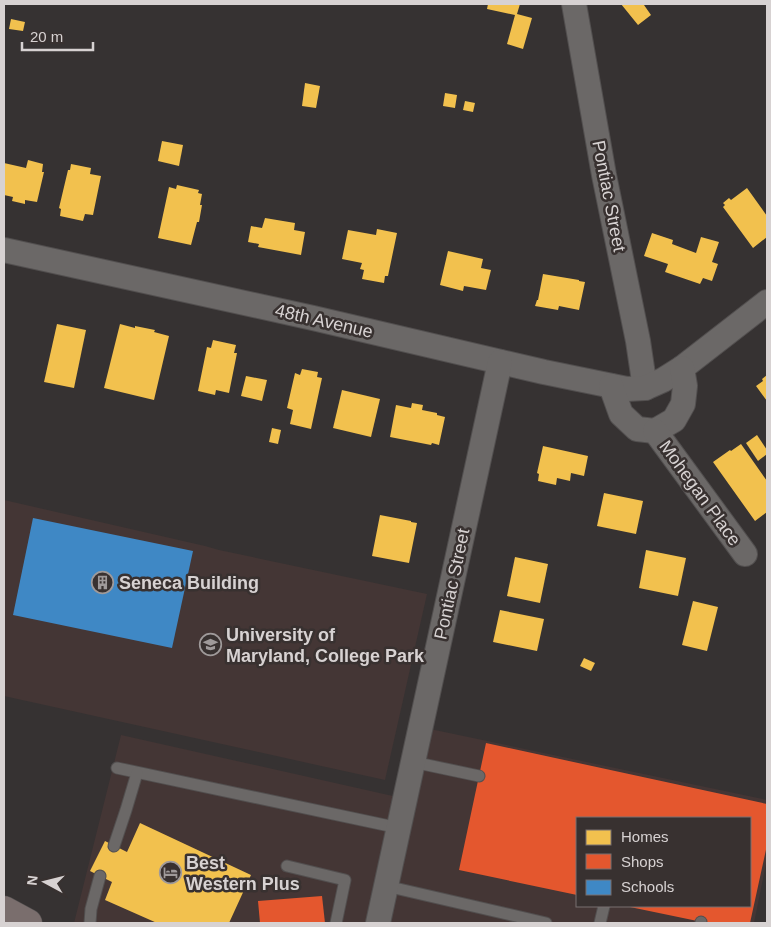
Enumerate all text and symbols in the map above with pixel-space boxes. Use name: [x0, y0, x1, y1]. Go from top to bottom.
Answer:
scale bar: [22, 20, 94, 52]
text: 20 m: [30, 28, 63, 45]
street label: Pontiac Street: [588, 139, 630, 253]
street label: 48th Avenue: [273, 300, 375, 342]
street label: Mohegan Place: [655, 437, 745, 549]
street label: Pontiac Street: [430, 527, 474, 641]
building icon: Seneca Building: [91, 571, 115, 595]
place label: Seneca Building: [119, 573, 259, 593]
place label: University of Maryland, College Park: [226, 625, 425, 666]
school or university icon: University of Maryland, College Park: [198, 633, 222, 657]
legend: [576, 817, 751, 907]
text: Homes: [621, 828, 669, 845]
place label: Best Western Plus: [186, 853, 300, 894]
text: Shops: [621, 853, 664, 870]
north arrow: [20, 857, 70, 907]
hotel icon: Best Western Plus: [158, 861, 182, 885]
text: N: [24, 874, 41, 886]
text: Schools: [621, 878, 674, 895]

